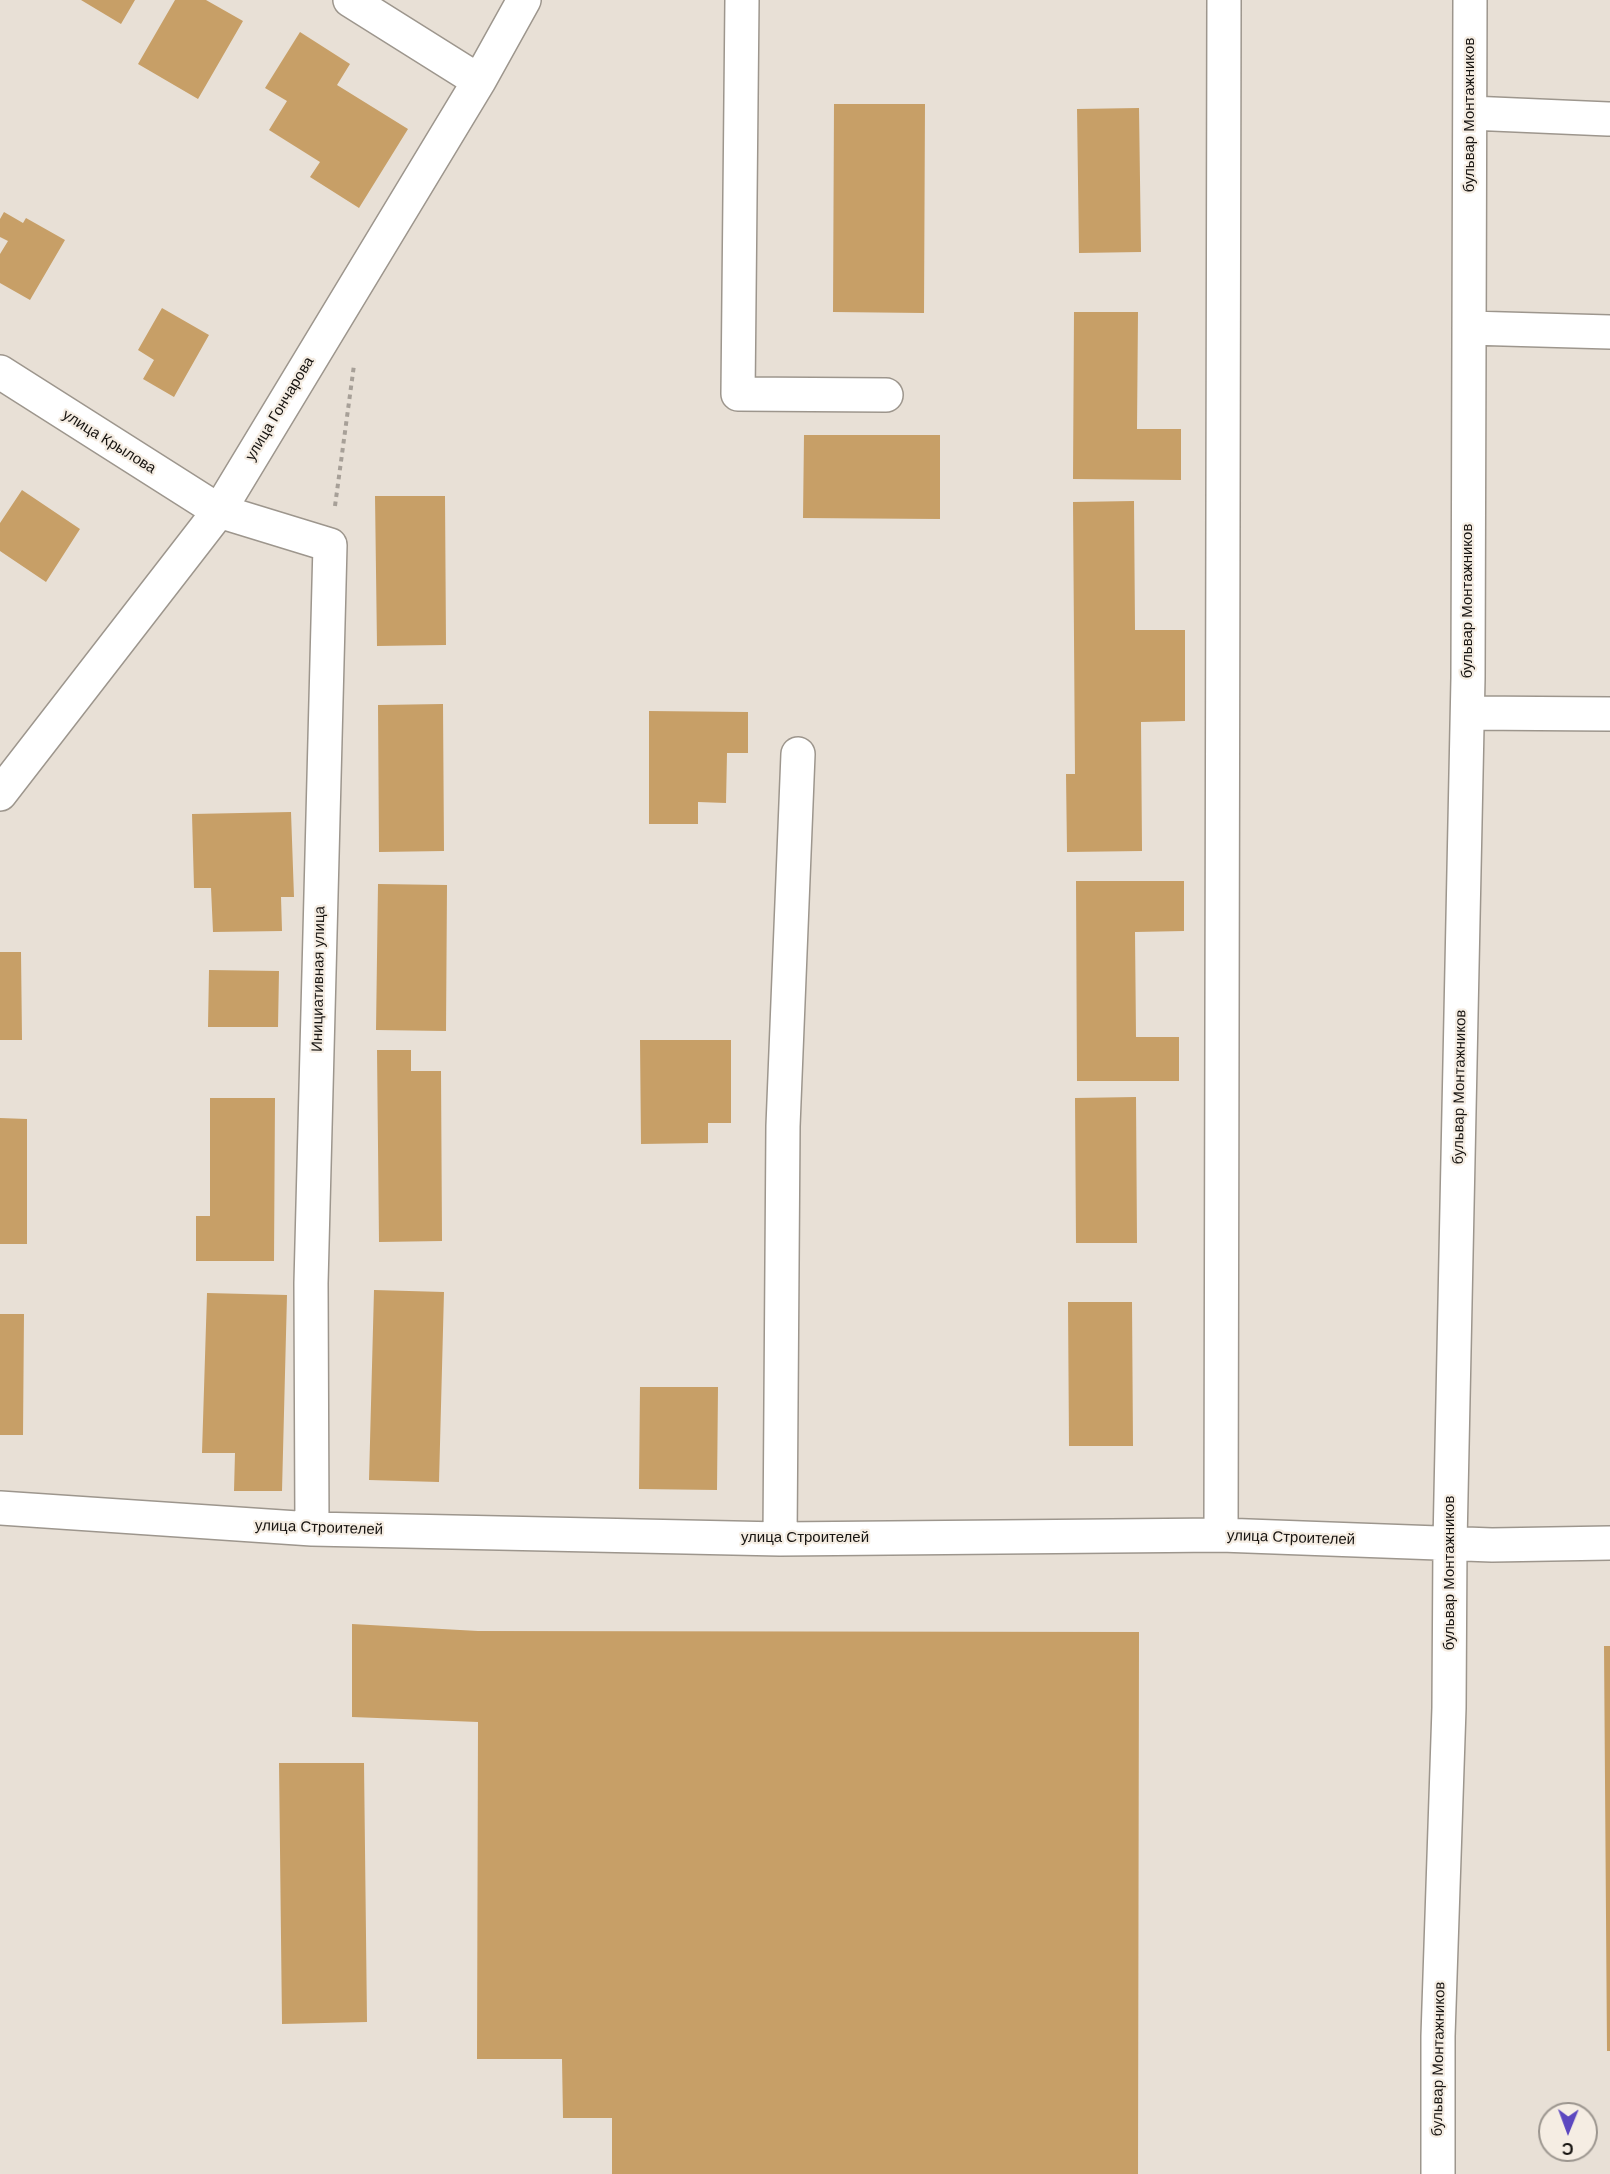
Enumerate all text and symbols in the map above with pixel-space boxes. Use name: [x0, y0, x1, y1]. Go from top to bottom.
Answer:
street label: бульвар Монтажников: [1461, 38, 1479, 192]
street label: улица Гончарова: [242, 354, 318, 464]
street label: улица Крылова: [59, 406, 159, 478]
street label: бульвар Монтажников: [1459, 524, 1477, 678]
street label: Инициативная улица: [309, 906, 329, 1052]
street label: бульвар Монтажников: [1450, 1009, 1470, 1165]
street label: бульвар Монтажников: [1441, 1496, 1459, 1650]
street label: улица Строителей: [255, 1517, 383, 1539]
street label: улица Строителей: [1227, 1527, 1355, 1549]
street label: улица Строителей: [741, 1529, 869, 1547]
street label: бульвар Монтажников: [1429, 1981, 1449, 2137]
north arrow: [1538, 2102, 1598, 2162]
text: С: [1562, 2140, 1574, 2157]

